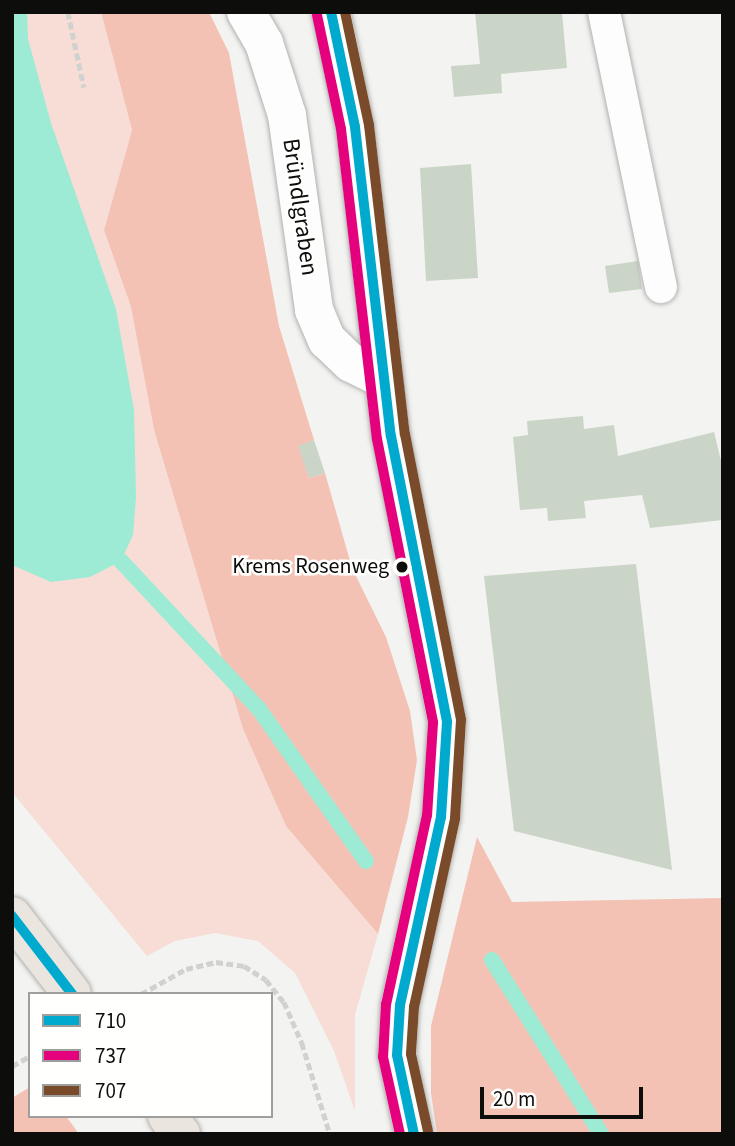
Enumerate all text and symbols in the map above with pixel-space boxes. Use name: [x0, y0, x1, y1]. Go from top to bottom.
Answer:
street label: Bründlgraben: [276, 137, 324, 277]
place label: Krems Rosenweg: [232, 554, 389, 580]
marker: Krems Rosenweg: [395, 560, 409, 574]
legend: [28, 992, 273, 1118]
text: 710: [95, 1006, 126, 1036]
text: 737: [95, 1041, 126, 1071]
scale bar: [483, 1072, 646, 1116]
text: 707: [95, 1076, 126, 1106]
text: 20 m: [493, 1084, 535, 1114]

